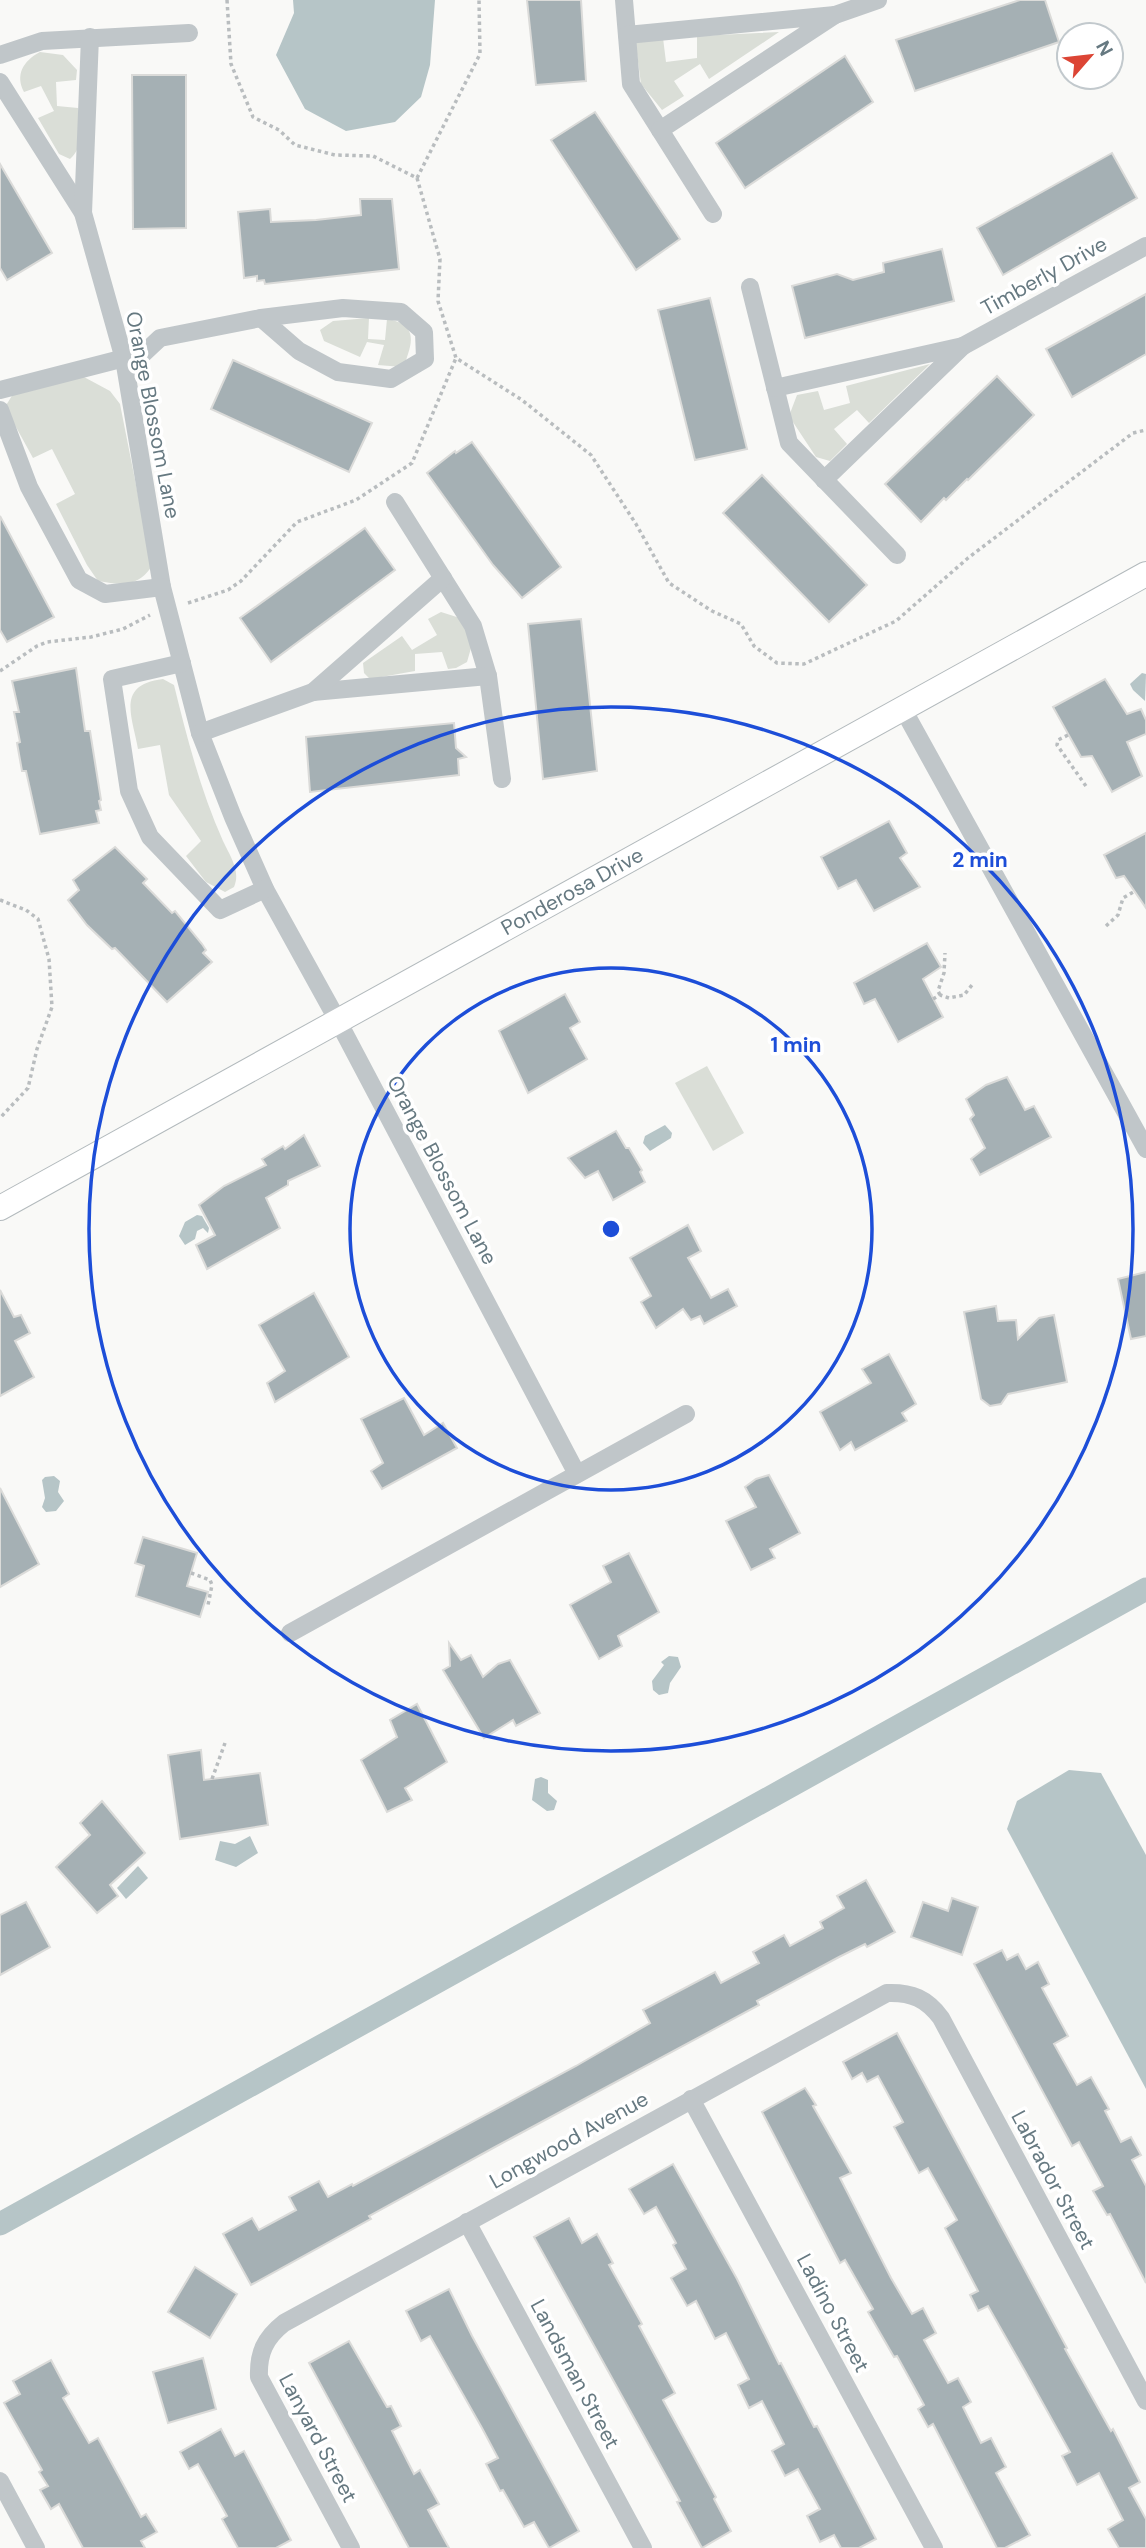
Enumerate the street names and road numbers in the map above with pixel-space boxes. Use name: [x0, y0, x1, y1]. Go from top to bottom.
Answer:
street label: Timberly Drive: [976, 230, 1112, 322]
street label: Orange Blossom Lane: [119, 309, 187, 521]
street label: Ponderosa Drive: [496, 841, 648, 942]
street label: Orange Blossom Lane: [380, 1071, 504, 1270]
street label: Longwood Avenue: [485, 2085, 653, 2195]
street label: Labrador Street: [1005, 2106, 1101, 2254]
street label: Ladino Street: [790, 2249, 876, 2377]
street label: Landsman Street: [524, 2294, 626, 2454]
street label: Lanyard Street: [272, 2369, 364, 2507]

